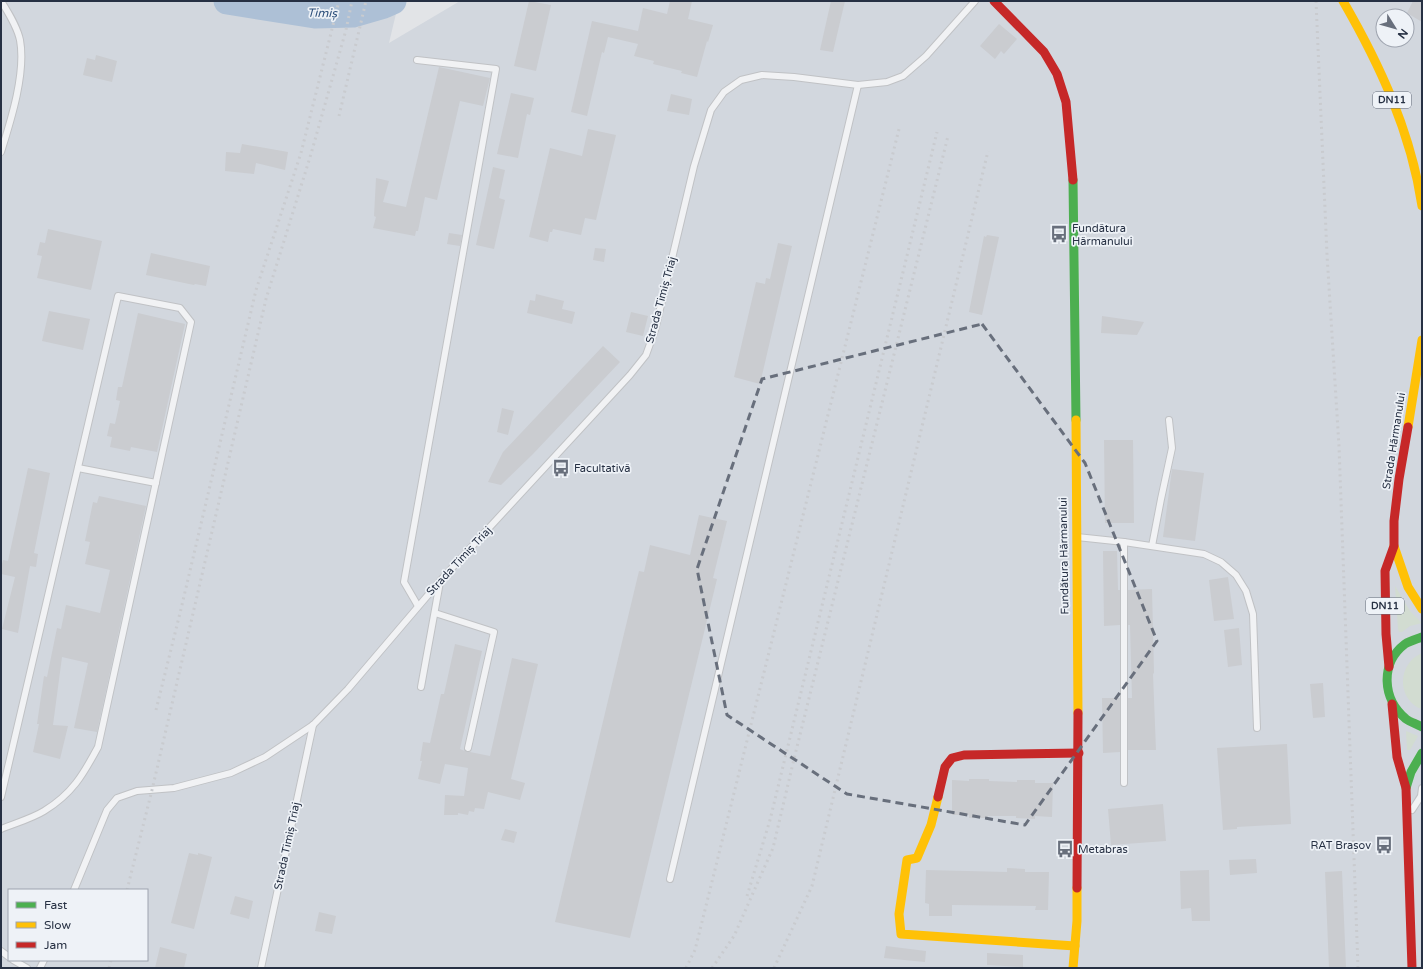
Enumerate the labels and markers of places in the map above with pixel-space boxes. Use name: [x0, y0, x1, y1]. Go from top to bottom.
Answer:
place label: Fundătura Hărmanului: [1072, 222, 1133, 248]
bus stop icon: Fundătura Hărmanului: [1049, 224, 1069, 244]
bus stop icon: Facultativă: [551, 458, 571, 478]
place label: Facultativă: [574, 462, 630, 475]
bus stop icon: RAT Brașov: [1374, 835, 1394, 855]
bus stop icon: Metabras: [1055, 839, 1075, 859]
place label: RAT Brașov: [1310, 839, 1371, 852]
place label: Metabras: [1078, 843, 1128, 856]

